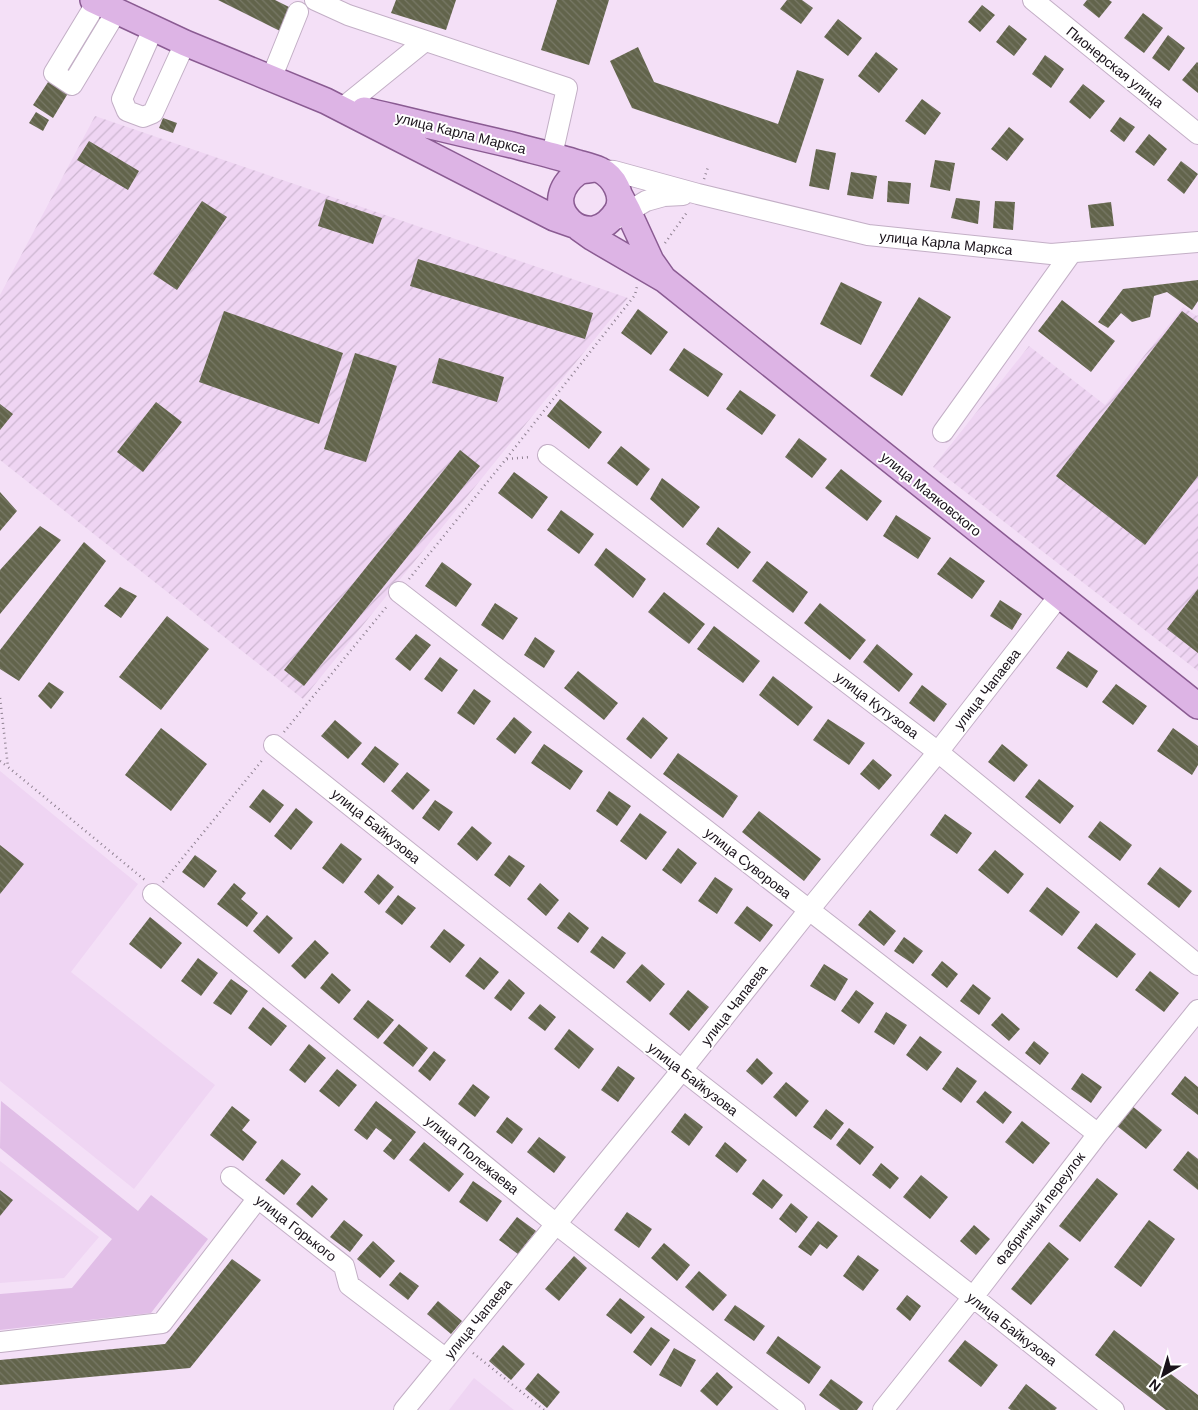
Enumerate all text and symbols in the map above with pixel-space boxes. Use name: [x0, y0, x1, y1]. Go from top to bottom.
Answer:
street label: Пионерская улица: [1063, 22, 1167, 112]
street label: улица Карла Маркса: [394, 108, 528, 158]
street label: улица Карла Маркса: [879, 227, 1014, 259]
street label: улица Маяковского: [877, 448, 985, 540]
street label: улица Чапаева: [950, 645, 1024, 733]
street label: улица Кутузова: [832, 668, 923, 742]
street label: улица Байкузова: [328, 785, 424, 868]
street label: улица Суворова: [701, 824, 795, 903]
street label: улица Чапаева: [697, 961, 771, 1049]
street label: улица Байкузова: [644, 1038, 742, 1120]
street label: улица Полежаева: [421, 1112, 523, 1198]
street label: Фабричный переулок: [991, 1148, 1089, 1270]
street label: улица Горького: [252, 1191, 340, 1266]
street label: улица Чапаева: [440, 1275, 516, 1363]
street label: улица Байкузова: [963, 1288, 1061, 1370]
north arrow: [1138, 1350, 1188, 1400]
text: N: [1145, 1375, 1165, 1395]

